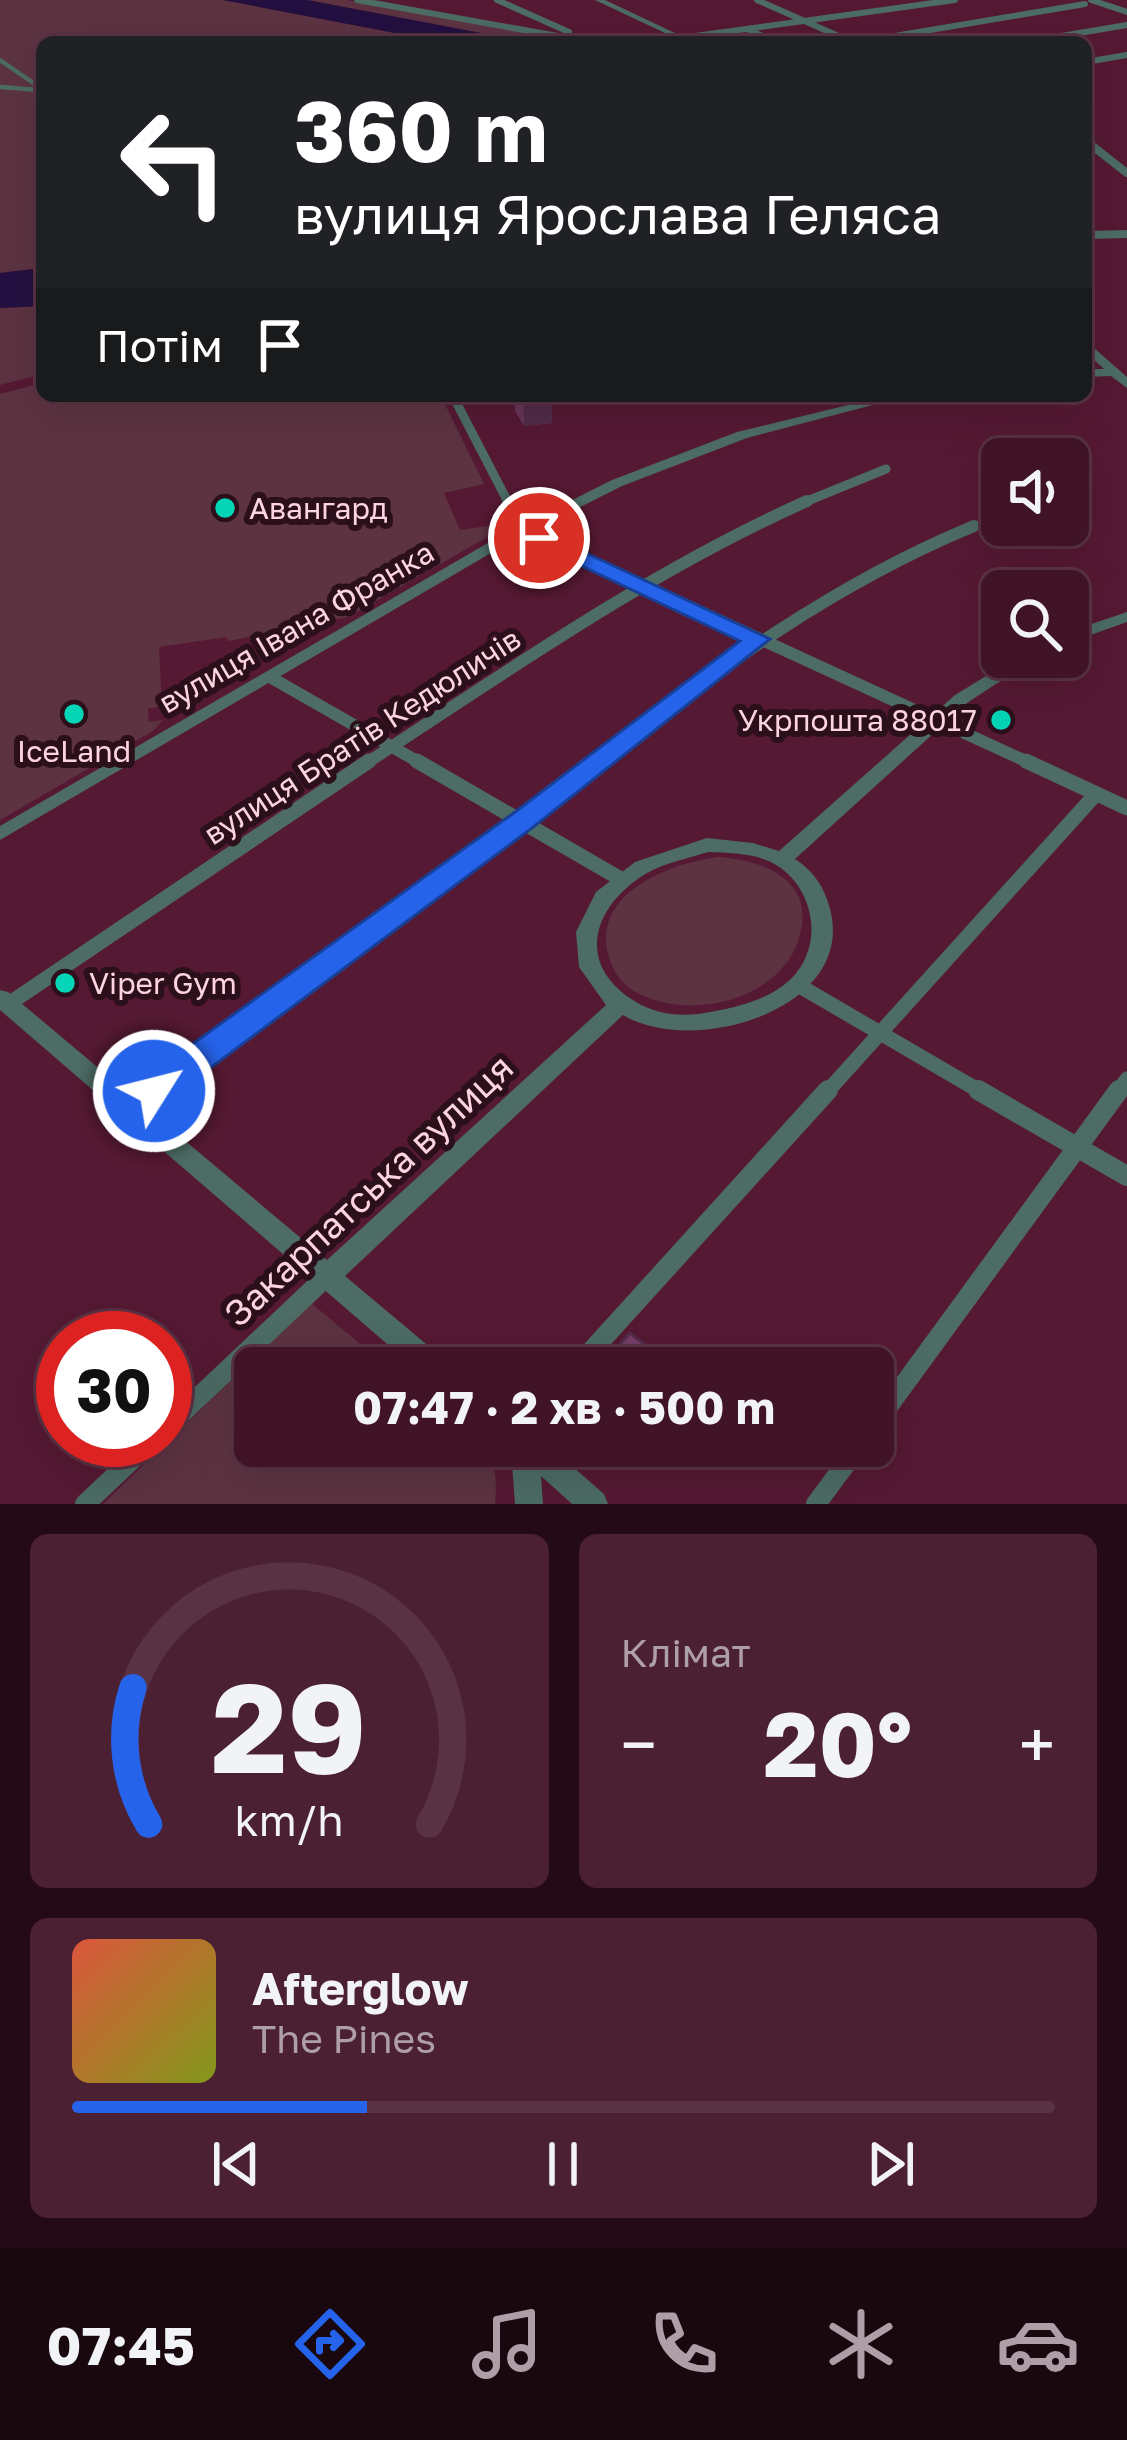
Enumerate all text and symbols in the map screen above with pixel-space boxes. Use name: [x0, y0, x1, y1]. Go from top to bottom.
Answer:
text: 360 m: [294, 80, 548, 180]
icon: left: [96, 84, 252, 240]
text: вулиця Ярослава Геляса: [294, 181, 941, 246]
icon: arrive: [247, 312, 313, 378]
text: Потім: [96, 318, 223, 372]
map controls: [981, 438, 1089, 678]
button: sound: [981, 438, 1089, 546]
pin: [488, 487, 590, 589]
place label: Авангард: [249, 490, 388, 526]
marker: Авангард: [212, 495, 238, 521]
icon: arrive: [506, 505, 572, 571]
street label: вулиця Івана Франка: [152, 534, 440, 720]
button: search: [981, 570, 1089, 678]
street label: вулиця Братів Кедюличів: [197, 620, 527, 852]
marker: IceLand: [61, 701, 87, 727]
place label: Укрпошта 88017: [738, 702, 977, 738]
marker: Укрпошта 88017: [988, 707, 1014, 733]
place label: IceLand: [17, 733, 131, 769]
place label: Viper Gym: [89, 965, 237, 1001]
marker: Viper Gym: [52, 970, 78, 996]
position arrow: [91, 1028, 217, 1154]
street label: Закарпатська вулиця: [215, 1045, 521, 1335]
speed limit sign: 30: [36, 1311, 192, 1467]
text: 07:47 · 2 хв · 500 m: [353, 1380, 775, 1434]
text: Клімат: [621, 1629, 751, 1676]
text: 29: [212, 1651, 367, 1800]
text: 20°: [764, 1689, 912, 1797]
text: −: [621, 1704, 657, 1784]
text: +: [1019, 1704, 1055, 1784]
text: km/h: [235, 1794, 344, 1845]
text: Afterglow: [252, 1961, 469, 2015]
text: The Pines: [252, 2015, 436, 2062]
icon: previous: [203, 2131, 269, 2197]
icon: pause: [530, 2131, 596, 2197]
icon: next: [858, 2131, 924, 2197]
icon: directions: [288, 2302, 372, 2386]
icon: music: [465, 2302, 549, 2386]
icon: phone: [642, 2302, 726, 2386]
icon: climate: [819, 2302, 903, 2386]
icon: car: [996, 2302, 1080, 2386]
text: 07:45: [47, 2312, 195, 2377]

